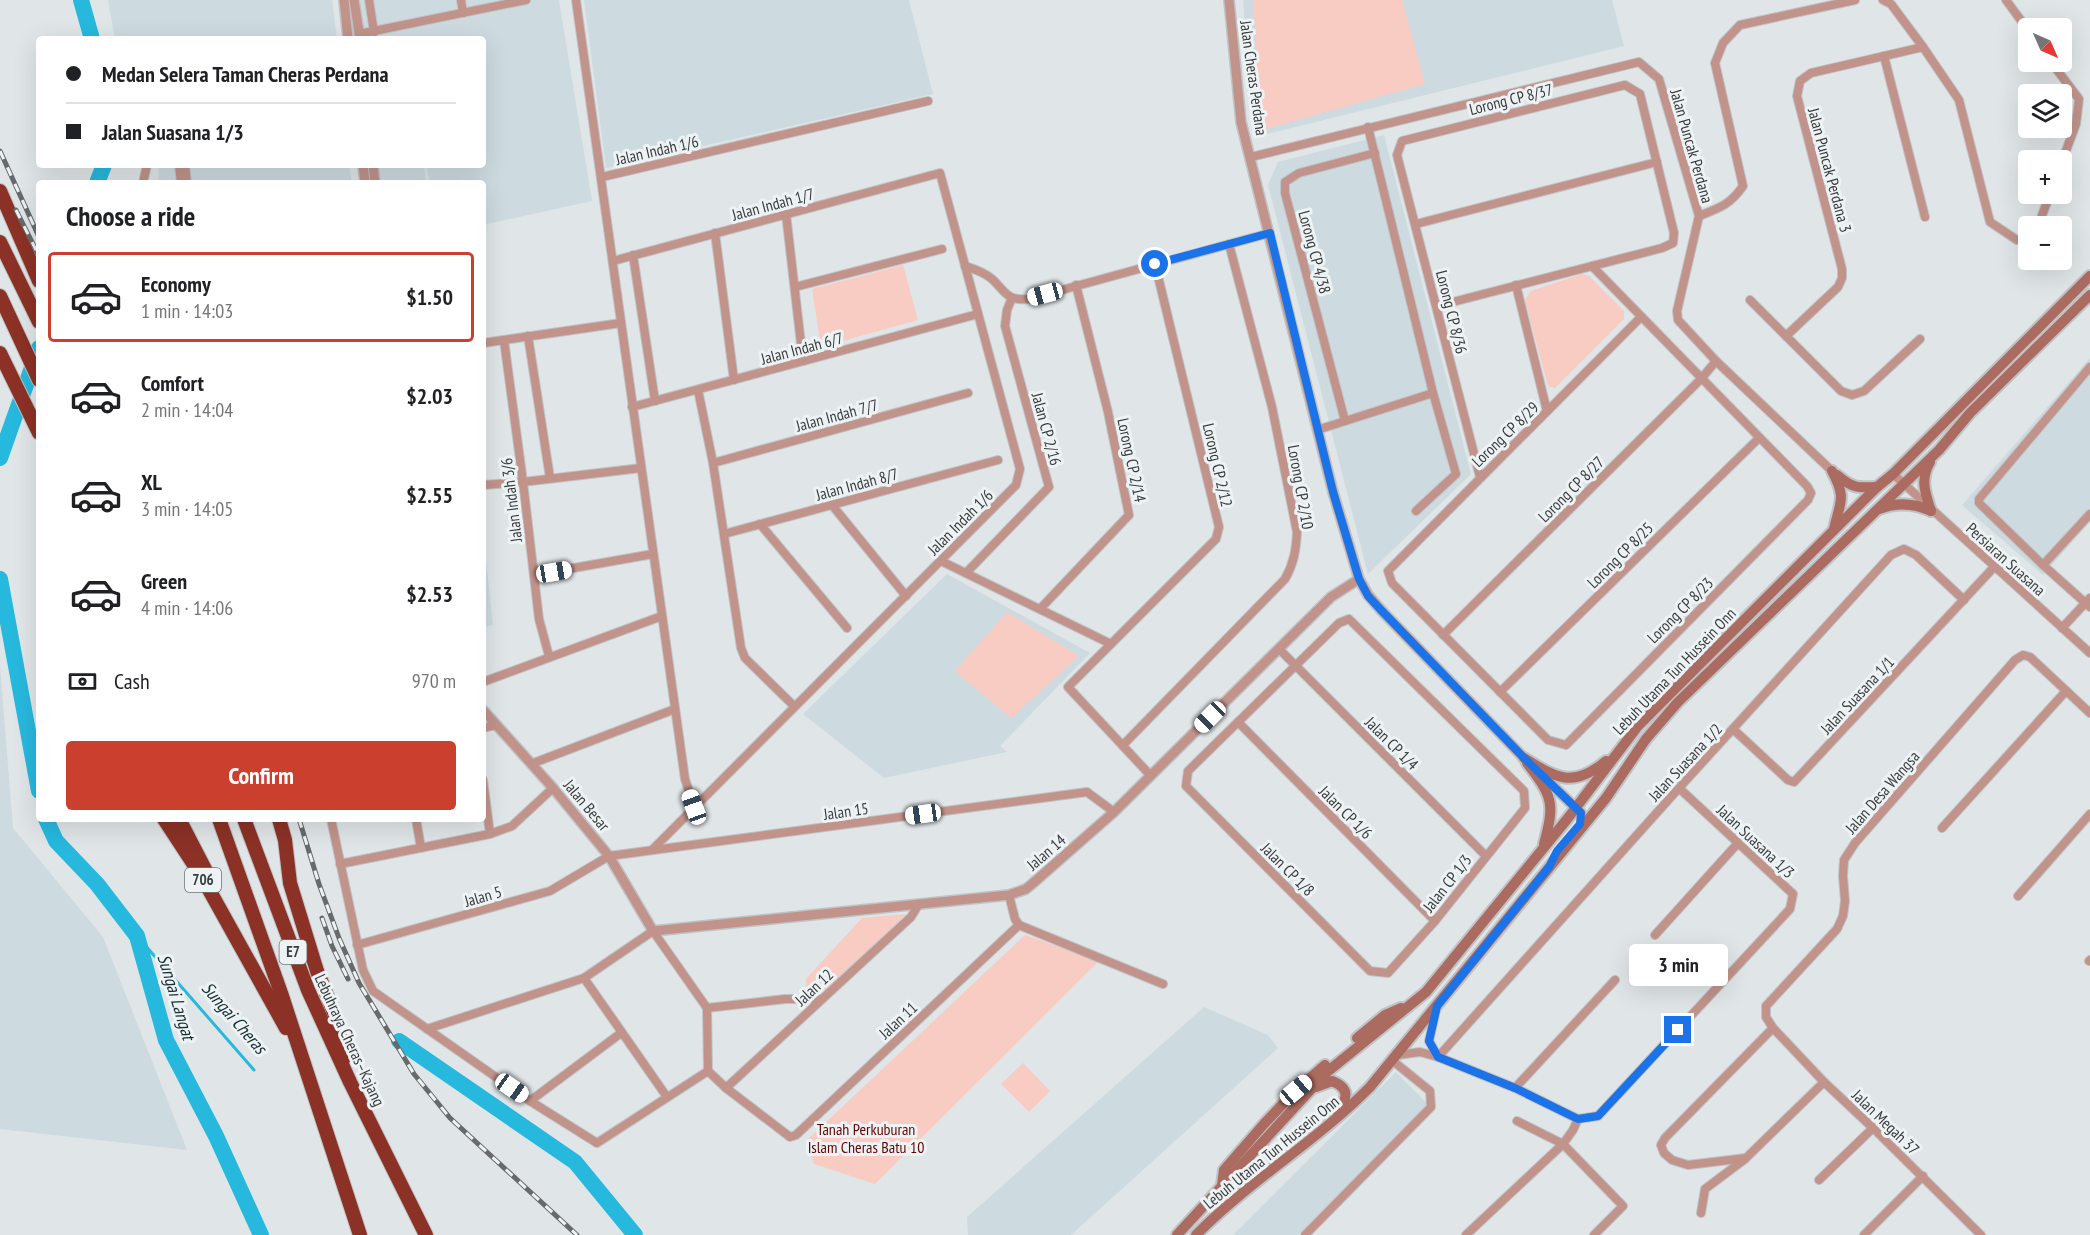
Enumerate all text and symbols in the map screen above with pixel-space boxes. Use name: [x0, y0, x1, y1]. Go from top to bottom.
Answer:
street label: Jalan Cheras Perdana: [1236, 18, 1272, 137]
north arrow: [2018, 18, 2072, 72]
map controls: [2018, 18, 2072, 270]
text: Medan Selera Taman Cheras Perdana: [102, 60, 389, 88]
street label: Lorong CP 8/37: [1467, 79, 1555, 119]
button: layers: [2018, 84, 2072, 138]
street label: Jalan Puncak Perdana: [1666, 86, 1718, 205]
street label: Jalan Puncak Perdana 3: [1804, 105, 1856, 234]
text: Jalan Suasana 1/3: [102, 118, 244, 146]
street label: Jalan Indah 1/6: [613, 131, 700, 169]
button: +: [2018, 150, 2072, 204]
street label: Jalan Indah 1/7: [729, 183, 816, 225]
text: Choose a ride: [66, 199, 195, 233]
street label: Lorong CP 4/38: [1294, 208, 1336, 296]
button: −: [2018, 216, 2072, 270]
route start: [1141, 250, 1168, 277]
street label: Lorong CP 8/36: [1432, 268, 1472, 356]
icon: car: [69, 270, 123, 324]
text: Economy: [141, 270, 211, 298]
car: [1025, 281, 1065, 307]
text: $1.50: [406, 283, 453, 311]
text: 1 min · 14:03: [141, 298, 233, 324]
street label: Jalan Indah 6/7: [758, 327, 845, 369]
icon: car: [69, 369, 123, 423]
text: Comfort: [141, 369, 204, 397]
text: $2.03: [406, 382, 453, 410]
street label: Jalan CP 2/16: [1027, 389, 1066, 468]
street label: Jalan Indah 7/7: [793, 394, 880, 436]
text: 2 min · 14:04: [141, 397, 233, 423]
street label: Lorong CP 8/29: [1467, 397, 1543, 471]
street label: Lorong CP 2/14: [1113, 416, 1151, 504]
street label: Lorong CP 2/12: [1199, 421, 1237, 509]
street label: Lorong CP 2/10: [1284, 443, 1318, 531]
street label: Lorong CP 8/27: [1534, 452, 1608, 526]
street label: Jalan Indah 3/6: [496, 457, 526, 544]
street label: Jalan Indah 8/7: [813, 463, 900, 505]
icon: car: [69, 468, 123, 522]
text: XL: [141, 468, 162, 496]
text: $2.55: [406, 481, 453, 509]
street label: Jalan Indah 1/6: [922, 485, 997, 560]
text: 3 min · 14:05: [141, 496, 233, 522]
street label: Lorong CP 8/25: [1583, 518, 1657, 592]
street label: Persiaran Suasana: [1962, 518, 2050, 600]
car: [535, 560, 573, 584]
icon: car: [69, 567, 123, 621]
text: Green: [141, 567, 187, 595]
street label: Lorong CP 8/23: [1643, 573, 1717, 647]
text: $2.53: [406, 580, 453, 608]
text: 4 min · 14:06: [141, 595, 233, 621]
street label: Lebuh Utama Tun Hussein Onn: [1608, 603, 1740, 739]
street label: Jalan Suasana 1/1: [1815, 652, 1898, 739]
icon: cash: [66, 665, 99, 698]
text: Cash: [114, 667, 150, 695]
text: 970 m: [412, 668, 456, 694]
car: [1191, 698, 1229, 736]
street label: Jalan CP 1/4: [1360, 711, 1423, 774]
street label: Jalan Suasana 1/2: [1643, 719, 1726, 806]
button: Confirm: [66, 741, 456, 810]
street label: Jalan Desa Wangsa: [1840, 747, 1923, 838]
street label: Jalan Besar: [559, 774, 615, 835]
street label: Jalan CP 1/6: [1314, 780, 1377, 843]
car: [679, 787, 709, 827]
street label: Jalan 15: [821, 798, 870, 824]
street label: Jalan Suasana 1/3: [1712, 799, 1799, 882]
car: [904, 803, 942, 825]
street label: Jalan 14: [1022, 830, 1070, 875]
street label: Jalan CP 1/8: [1256, 837, 1319, 900]
street label: Jalan CP 1/3: [1418, 850, 1476, 916]
road number: 706: [185, 868, 221, 892]
street label: Jalan 5: [461, 881, 504, 911]
road number: E7: [280, 940, 306, 964]
callout: 3 min: [1628, 943, 1728, 985]
water label: Sungai Langat: [153, 951, 201, 1044]
text: 3 min: [1658, 952, 1699, 978]
street label: Jalan 12: [790, 964, 837, 1010]
street label: Lebuhraya Cheras–Kajang: [311, 971, 389, 1109]
water label: Sungai Cheras: [197, 977, 273, 1060]
street label: Jalan 11: [874, 997, 921, 1043]
route end: [1664, 1016, 1691, 1043]
car: [492, 1070, 532, 1106]
car: [1276, 1072, 1316, 1108]
street label: Jalan Megah 37: [1848, 1084, 1924, 1159]
street label: Lebuh Utama Tun Hussein Onn: [1199, 1091, 1343, 1213]
park label: Tanah Perkuburan Islam Cheras Batu 10: [808, 1119, 924, 1157]

